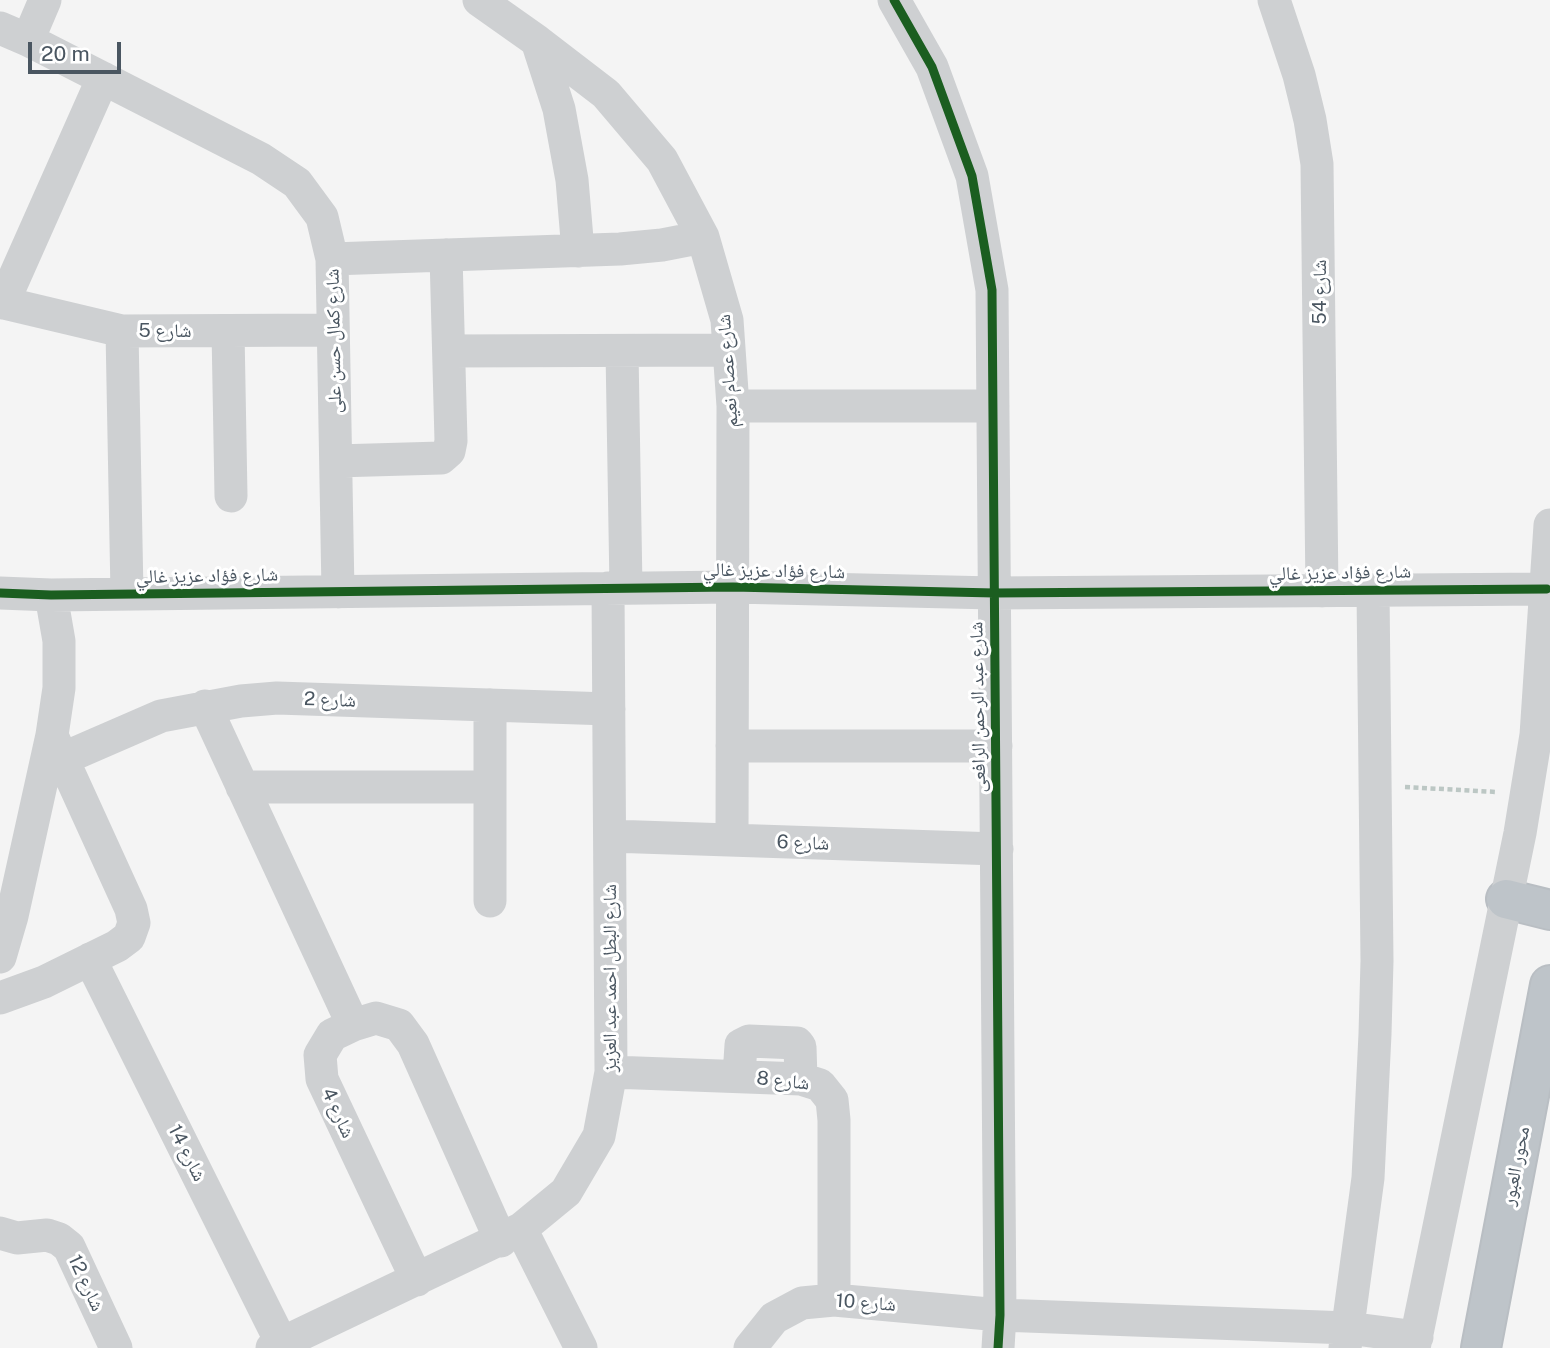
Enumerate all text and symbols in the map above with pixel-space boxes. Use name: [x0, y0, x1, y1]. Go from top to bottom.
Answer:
scale bar: [32, 28, 124, 72]
text: 20 m: [41, 41, 90, 66]
street label: شارع 54: [1309, 260, 1331, 324]
street label: شارع كمال حسن على: [321, 268, 347, 414]
street label: شارع عصام نعيم: [713, 313, 743, 429]
street label: شارع 5: [139, 320, 191, 342]
street label: شارع فؤاد عزيز غالي: [703, 558, 845, 584]
street label: شارع فؤاد عزيز غالي: [1269, 560, 1411, 586]
street label: شارع فؤاد عزيز غالي: [136, 563, 278, 589]
street label: شارع عبد الرحمن الرافعى: [965, 621, 991, 793]
street label: شارع 2: [304, 688, 356, 712]
street label: شارع 6: [776, 831, 830, 855]
street label: شارع البطل احمد عبد العزيز: [599, 884, 621, 1072]
street label: شارع 8: [755, 1067, 811, 1095]
street label: شارع 4: [317, 1084, 359, 1142]
street label: شارع 14: [163, 1121, 211, 1185]
street label: محور العبور: [1497, 1124, 1535, 1208]
street label: شارع 12: [63, 1251, 109, 1315]
street label: شارع 10: [835, 1290, 897, 1316]

